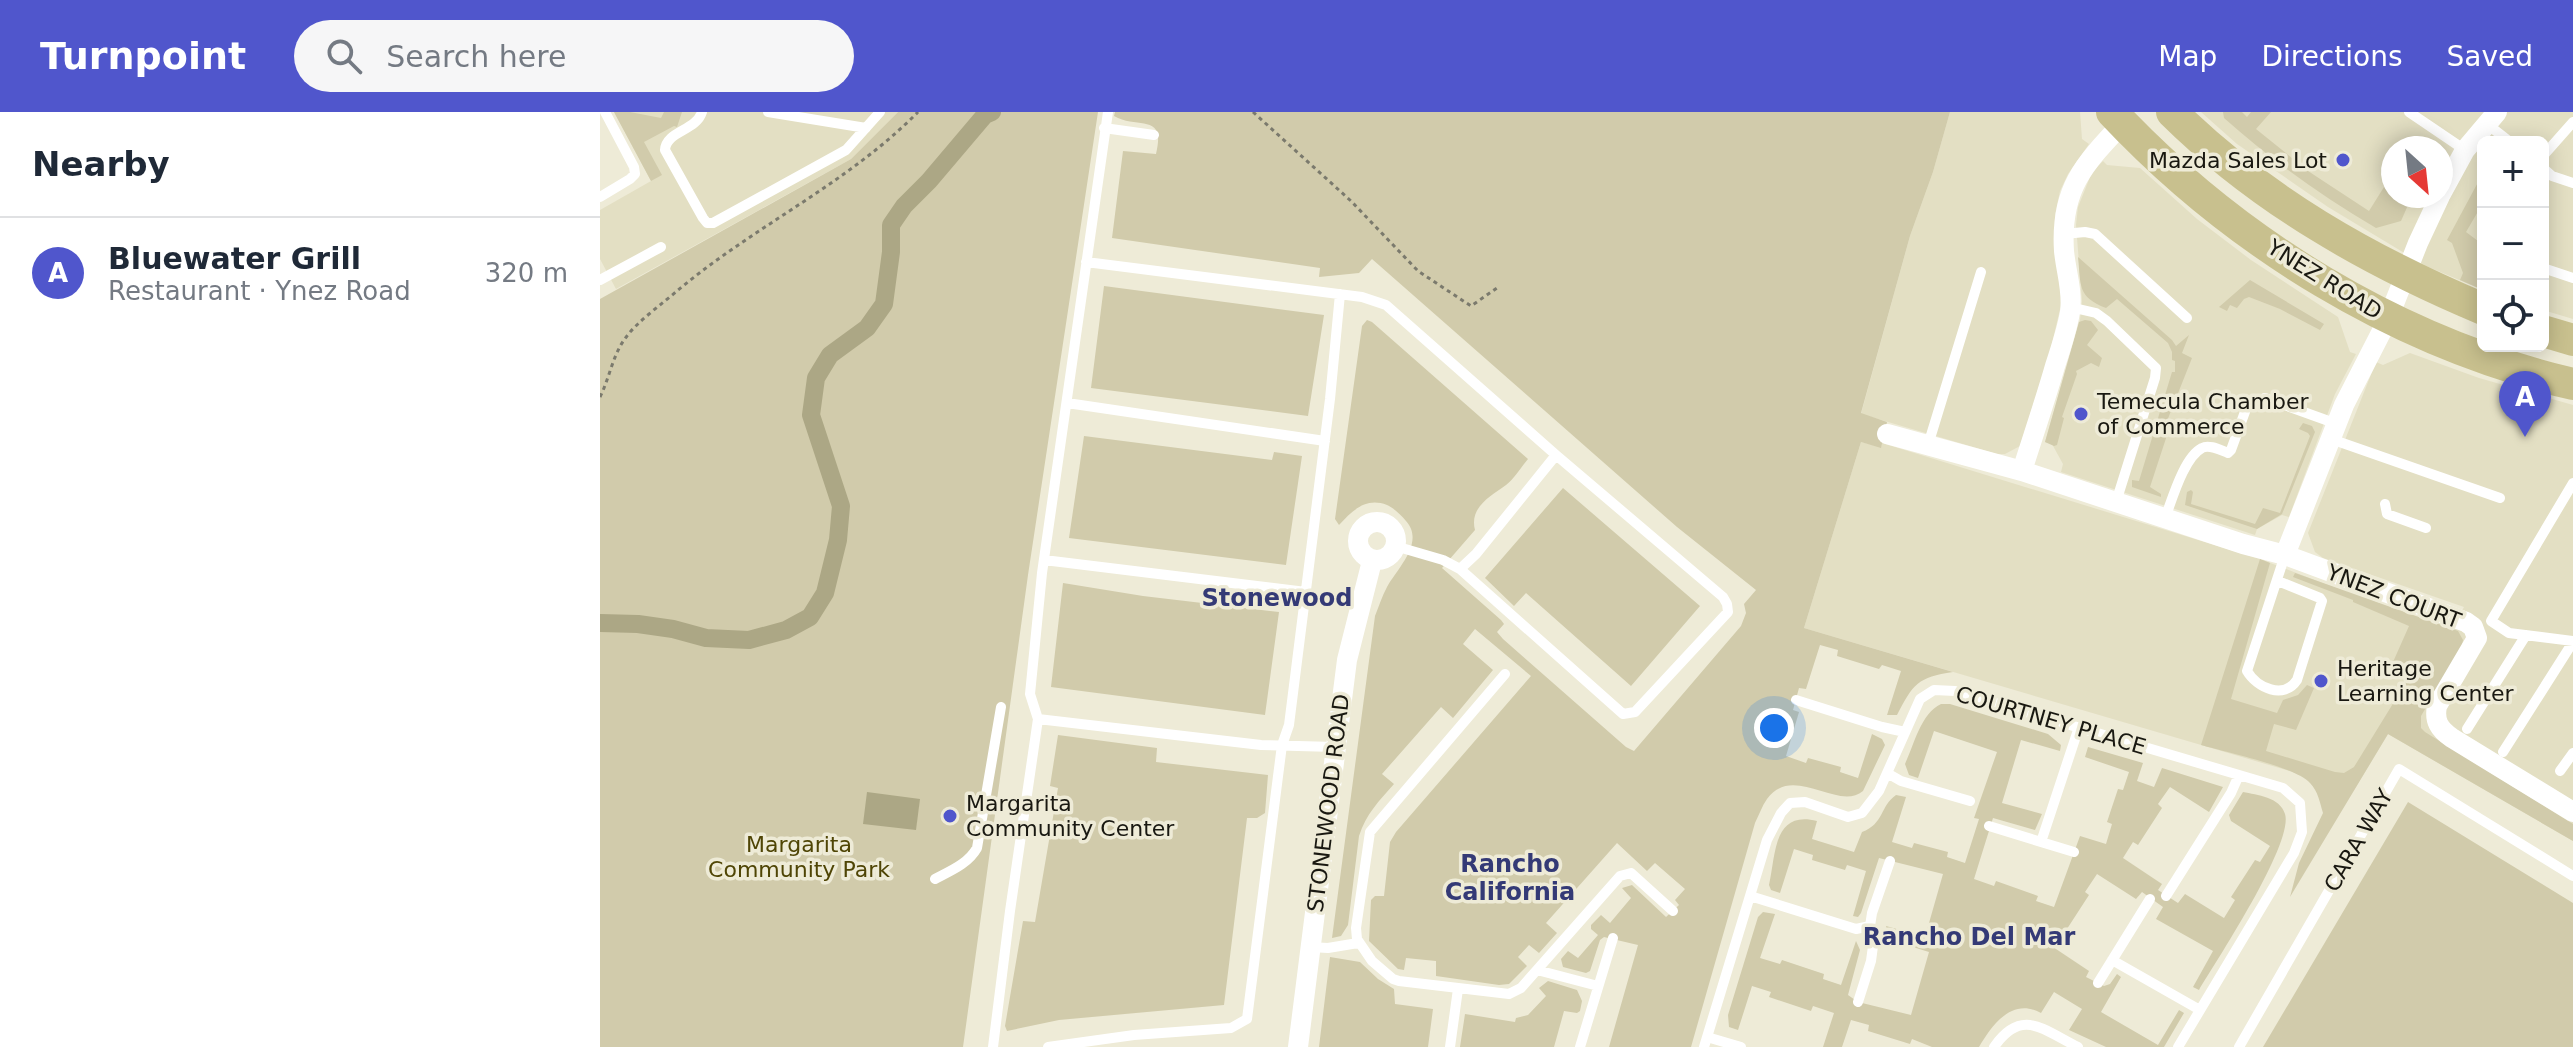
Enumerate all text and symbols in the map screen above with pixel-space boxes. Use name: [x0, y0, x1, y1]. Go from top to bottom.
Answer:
search box: [294, 20, 854, 92]
text: Turnpoint: [40, 34, 246, 78]
icon: search: [322, 34, 366, 78]
text: Search here: [386, 39, 566, 74]
text: Map: [2158, 40, 2217, 73]
text: Directions: [2261, 40, 2402, 73]
text: Saved: [2446, 40, 2533, 73]
north arrow: [2381, 136, 2453, 208]
map controls: [2477, 136, 2549, 352]
button: +: [2477, 136, 2549, 208]
text: Nearby: [32, 144, 170, 184]
place label: Mazda Sales Lot: [2149, 148, 2327, 173]
marker: Mazda Sales Lot: [2334, 151, 2352, 169]
button: −: [2477, 208, 2549, 280]
street label: YNEZ ROAD: [2262, 234, 2387, 324]
text: Bluewater Grill: [108, 241, 361, 276]
text: A: [48, 258, 68, 288]
text: 320 m: [485, 258, 568, 288]
text: Restaurant · Ynez Road: [108, 276, 411, 306]
button: locate: [2477, 280, 2549, 352]
pin: A: [2499, 371, 2551, 437]
place label: Temecula Chamber of Commerce: [2096, 389, 2310, 439]
marker: Temecula Chamber of Commerce: [2072, 405, 2090, 423]
street label: YNEZ COURT: [2322, 559, 2465, 634]
district label: Stonewood: [1202, 584, 1352, 612]
place label: Heritage Learning Center: [2337, 656, 2515, 706]
marker: Heritage Learning Center: [2312, 672, 2330, 690]
street label: COURTNEY PLACE: [1953, 681, 2149, 760]
street label: STONEWOOD ROAD: [1303, 693, 1354, 914]
your location: [1754, 708, 1794, 748]
street label: CARA WAY: [2319, 784, 2398, 896]
place label: Margarita Community Center: [966, 791, 1175, 841]
marker: Margarita Community Center: [941, 807, 959, 825]
park label: Margarita Community Park: [708, 832, 890, 882]
district label: Rancho California: [1445, 850, 1575, 906]
district label: Rancho Del Mar: [1863, 923, 2075, 951]

